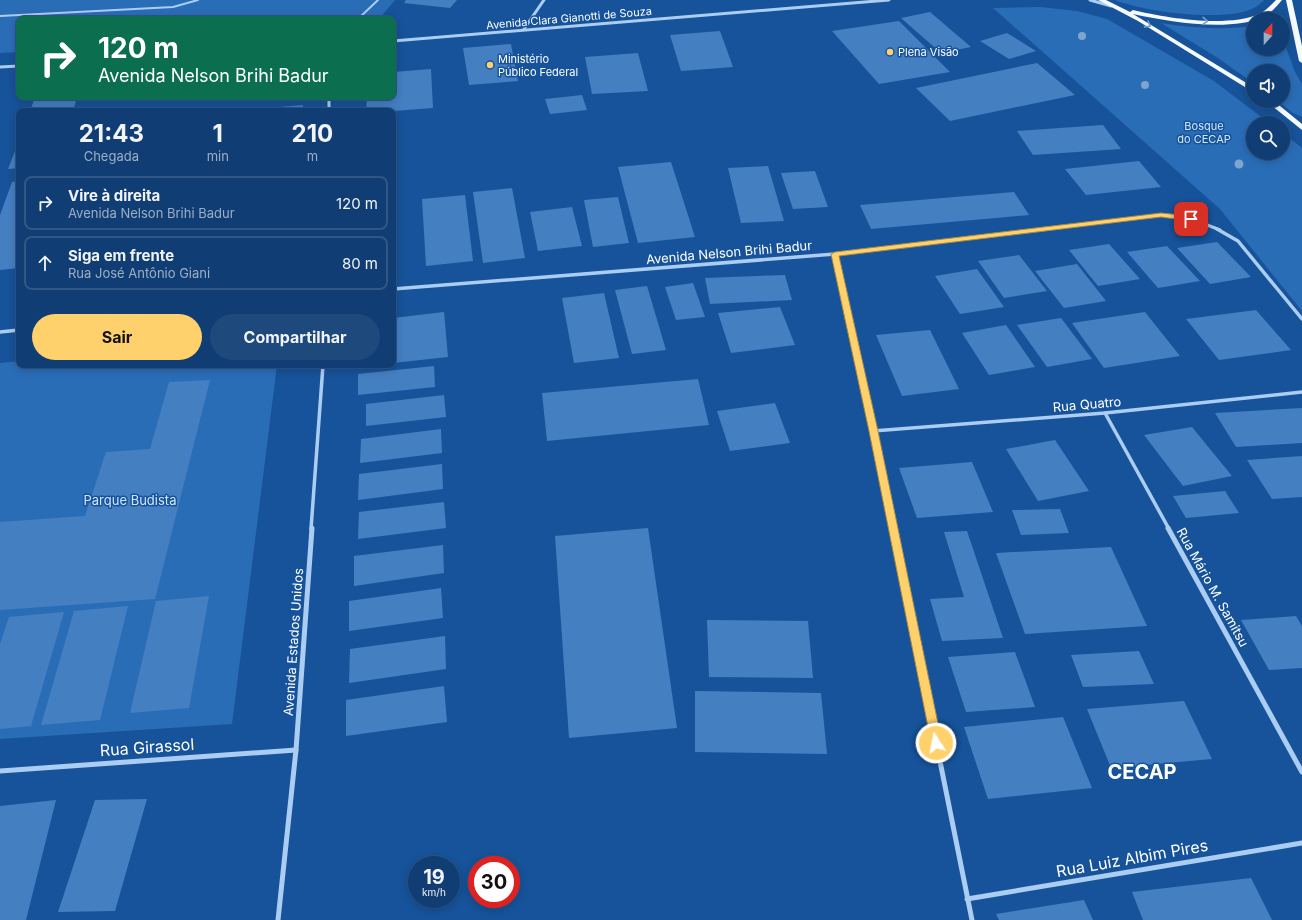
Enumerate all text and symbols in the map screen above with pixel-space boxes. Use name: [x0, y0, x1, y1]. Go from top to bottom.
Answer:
street label: Avenida Clara Gianotti de Souza: [486, 4, 652, 32]
north arrow: [1246, 12, 1290, 56]
map controls: [1246, 12, 1290, 160]
one-way arrow: [1202, 17, 1208, 25]
one-way arrow: [1144, 20, 1151, 28]
text: 120 m: [98, 31, 179, 65]
icon: right: [32, 32, 84, 84]
place label: Plena Visão: [898, 45, 959, 59]
marker: Plena Visão: [885, 47, 895, 57]
place label: Ministério Público Federal: [498, 52, 578, 79]
marker: Ministério Público Federal: [485, 60, 495, 70]
button: sound: [1246, 64, 1290, 108]
text: Avenida Nelson Brihi Badur: [98, 65, 329, 86]
button: search: [1246, 116, 1290, 160]
text: 21:43: [79, 119, 144, 148]
text: 1: [213, 119, 223, 148]
text: 210: [292, 119, 333, 148]
park label: Bosque do CECAP: [1177, 119, 1231, 146]
text: Chegada: [84, 148, 139, 164]
text: min: [207, 148, 229, 164]
text: m: [307, 148, 318, 164]
text: Vire à direita: [68, 186, 160, 205]
icon: right: [34, 192, 56, 214]
text: 120 m: [336, 194, 378, 213]
pin: [1174, 202, 1208, 236]
text: Avenida Nelson Brihi Badur: [68, 205, 235, 221]
icon: arrive: [1180, 208, 1202, 230]
street label: Avenida Nelson Brihi Badur: [645, 237, 813, 267]
text: Siga em frente: [68, 246, 174, 265]
icon: ahead: [34, 252, 56, 274]
text: 80 m: [342, 254, 378, 273]
text: Rua José Antônio Giani: [68, 265, 210, 281]
button: Sair: [32, 314, 202, 360]
button: Compartilhar: [210, 314, 380, 360]
street label: Rua Quatro: [1052, 393, 1122, 415]
park label: Parque Budista: [84, 492, 176, 508]
street label: Rua Mário M. Samitsu: [1174, 525, 1252, 649]
street label: Avenida Estados Unidos: [280, 567, 306, 716]
position arrow: [915, 722, 957, 764]
street label: Rua Girassol: [99, 734, 195, 760]
district label: CECAP: [1107, 760, 1177, 784]
street label: Rua Luiz Albim Pires: [1055, 835, 1209, 881]
speed limit sign: 30: [468, 856, 520, 908]
text: 19: [423, 865, 445, 889]
text: km/h: [422, 886, 446, 898]

